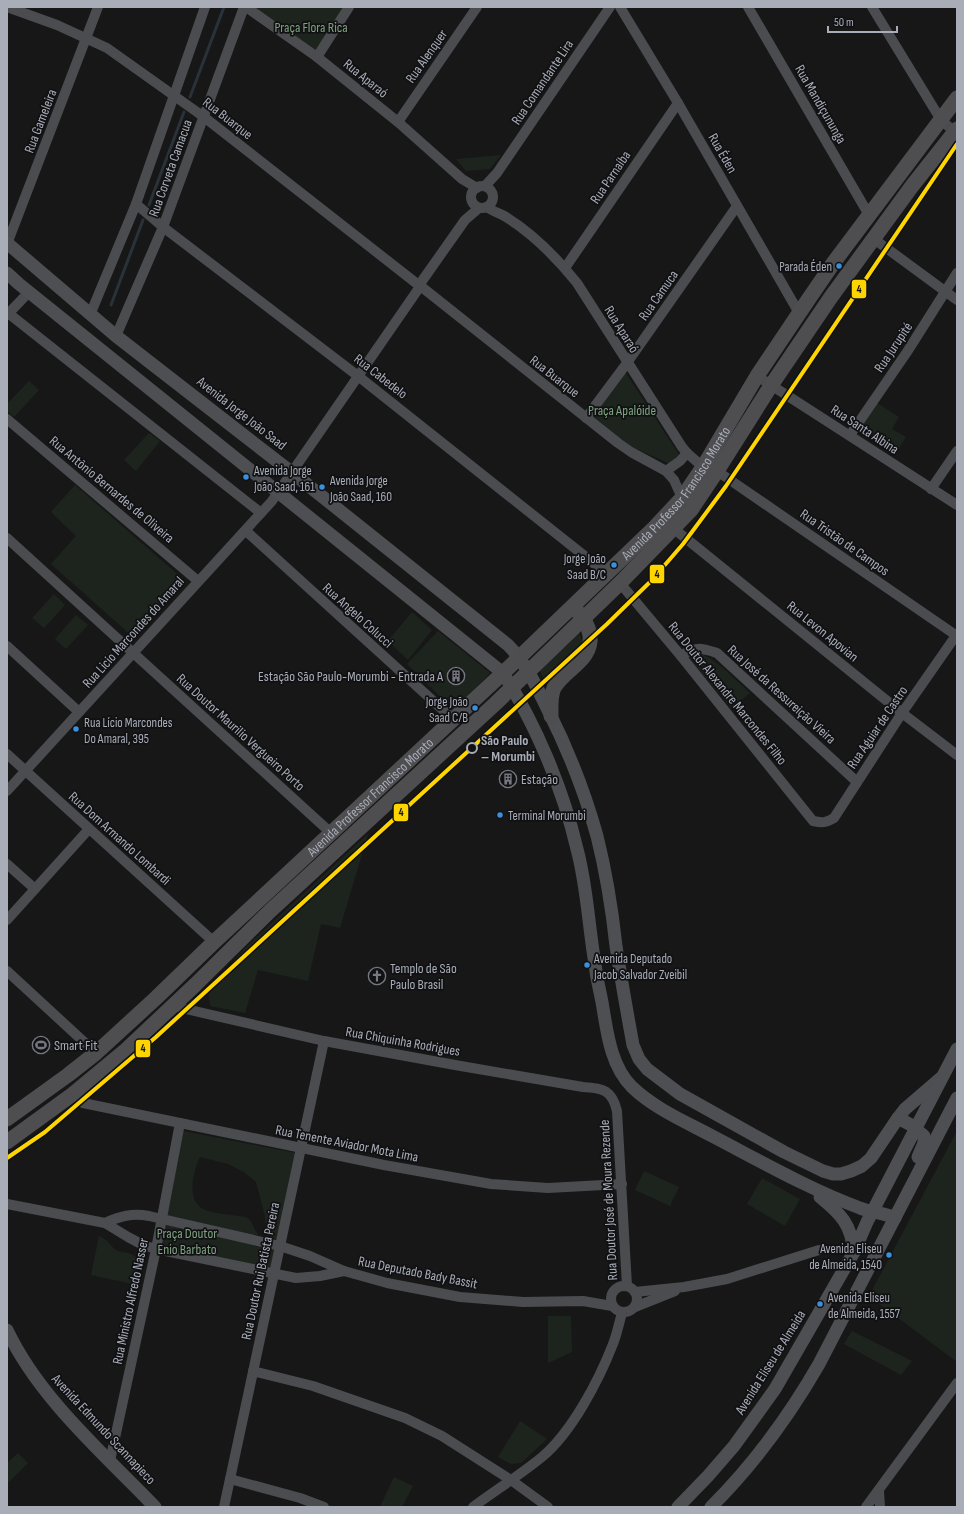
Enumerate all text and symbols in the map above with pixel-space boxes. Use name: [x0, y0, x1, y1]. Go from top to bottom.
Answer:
scale bar: [828, 8, 897, 34]
text: 50 m: [834, 15, 854, 30]
park label: Praça Flora Rica: [274, 19, 348, 36]
street label: Rua Alenquer: [402, 26, 451, 86]
street label: Rua Comandante Lira: [508, 36, 577, 128]
street label: Rua Aparaó: [340, 55, 392, 102]
street label: Rua Mandiçununga: [791, 62, 850, 147]
street label: Rua Gameleira: [21, 87, 60, 155]
street label: Rua Buarque: [199, 94, 256, 143]
street label: Rua Corveta Camacua: [145, 117, 196, 219]
street label: Rua Éden: [704, 130, 741, 176]
street label: Rua Parnaíba: [587, 148, 634, 207]
place label: Parada Éden: [779, 259, 832, 275]
marker: Parada Éden: [834, 261, 844, 271]
street label: Rua Camuca: [635, 267, 682, 324]
line badge: 4: [851, 279, 867, 299]
text: 4: [856, 283, 862, 296]
street label: Rua Aparaó: [600, 303, 643, 356]
street label: Rua Jurupité: [871, 319, 916, 376]
street label: Rua Cabedelo: [351, 350, 411, 403]
street label: Rua Buarque: [526, 352, 583, 401]
street label: Avenida Jorge João Saad: [193, 372, 290, 454]
street label: Rua Santa Albina: [827, 401, 902, 458]
park label: Praça Apalóide: [588, 402, 656, 419]
street label: Avenida Professor Francisco Morato: [617, 423, 734, 564]
street label: Rua Antônio Bernardes de Oliveira: [46, 432, 177, 547]
place label: Avenida Jorge João Saad, 161: [253, 463, 315, 495]
marker: Avenida Jorge João Saad, 161: [241, 472, 251, 482]
place label: Avenida Jorge João Saad, 160: [329, 473, 392, 505]
marker: Avenida Jorge João Saad, 160: [317, 482, 327, 492]
street label: Rua Tristão de Campos: [797, 505, 893, 580]
place label: Jorge João Saad B/C: [563, 551, 606, 583]
marker: Jorge João Saad B/C: [609, 560, 619, 570]
line badge: 4: [649, 564, 665, 584]
text: 4: [654, 568, 660, 581]
street label: Rua Licio Marcondes do Amaral: [79, 573, 188, 691]
street label: Rua Angelo Colucci: [319, 579, 396, 651]
street label: Rua Levon Apovian: [784, 597, 862, 665]
street label: Rua Doutor Alexandre Marcondes Filho: [665, 618, 791, 768]
street label: Rua José da Ressureição Vieira: [724, 641, 839, 747]
building icon: Estação São Paulo-Morumbi - Entrada A: [446, 666, 466, 686]
place label: Estação São Paulo-Morumbi - Entrada A: [258, 668, 444, 685]
street label: Rua Doutor Maurilio Vergueiro Porto: [173, 670, 309, 795]
street label: Rua Aguiar de Castro: [843, 682, 911, 772]
place label: Jorge João Saad C/B: [425, 694, 468, 726]
marker: Jorge João Saad C/B: [470, 703, 480, 713]
place label: Rua Lício Marcondes Do Amaral, 395: [84, 715, 173, 747]
marker: Rua Lício Marcondes Do Amaral, 395: [71, 724, 81, 734]
place label: São Paulo – Morumbi: [481, 732, 535, 765]
street label: Avenida Professor Francisco Morato: [303, 734, 437, 861]
marker: São Paulo – Morumbi: [466, 742, 478, 754]
building icon: Estação: [498, 769, 518, 789]
place label: Estação: [521, 771, 558, 788]
street label: Rua Dom Armando Lombardi: [65, 788, 174, 889]
line badge: 4: [393, 803, 409, 822]
text: 4: [398, 806, 404, 819]
place label: Terminal Morumbi: [508, 808, 586, 824]
marker: Terminal Morumbi: [495, 810, 505, 820]
place label: Avenida Deputado Jacob Salvador Zveibil: [593, 951, 687, 983]
place label: Templo de São Paulo Brasil: [390, 960, 457, 993]
marker: Avenida Deputado Jacob Salvador Zveibil: [582, 960, 592, 970]
church icon: Templo de São Paulo Brasil: [367, 966, 387, 986]
street label: Rua Chiquinha Rodrigues: [344, 1023, 461, 1060]
sports icon: Smart Fit: [31, 1035, 51, 1055]
place label: Smart Fit: [54, 1037, 97, 1054]
line badge: 4: [135, 1039, 151, 1058]
text: 4: [140, 1042, 146, 1055]
street label: Rua Doutor José de Moura Rezende: [596, 1119, 621, 1281]
street label: Rua Tenente Aviador Mota Lima: [274, 1121, 420, 1166]
street label: Rua Doutor Rui Batista Pereira: [238, 1201, 283, 1341]
park label: Praça Doutor Enio Barbato: [157, 1225, 217, 1258]
street label: Rua Ministro Alfredo Nasser: [109, 1236, 152, 1366]
place label: Avenida Eliseu de Almeida, 1540: [809, 1241, 882, 1273]
marker: Avenida Eliseu de Almeida, 1540: [884, 1250, 894, 1260]
street label: Rua Deputado Bady Bassit: [357, 1253, 479, 1292]
place label: Avenida Eliseu de Almeida, 1557: [827, 1290, 901, 1322]
marker: Avenida Eliseu de Almeida, 1557: [815, 1299, 825, 1309]
street label: Avenida Eliseu de Almeida: [731, 1307, 809, 1418]
street label: Avenida Edmundo Scannapieco: [47, 1370, 159, 1488]

